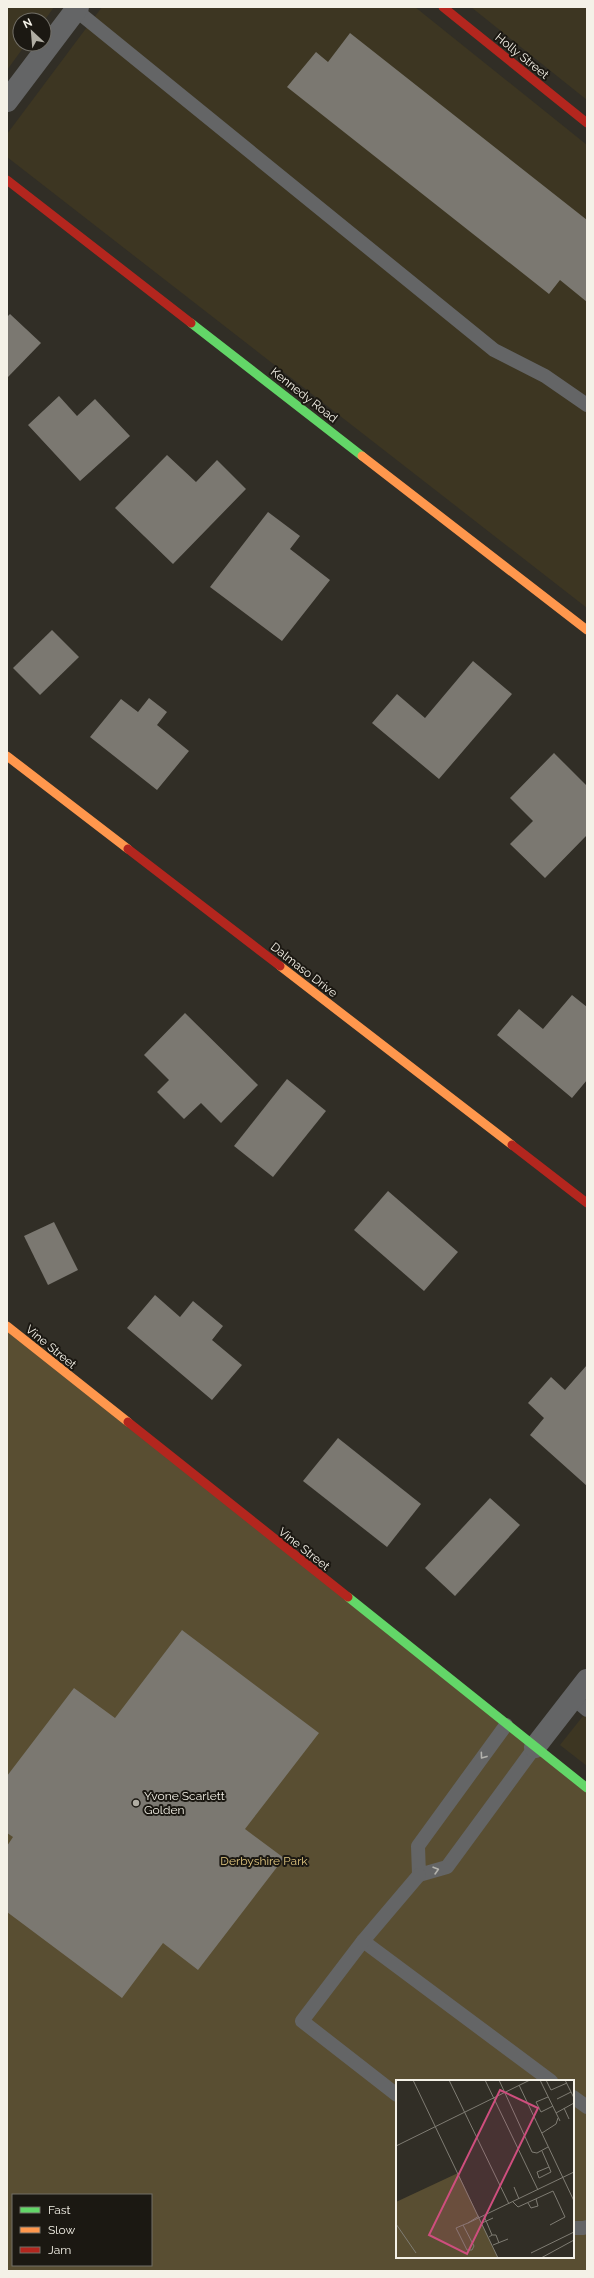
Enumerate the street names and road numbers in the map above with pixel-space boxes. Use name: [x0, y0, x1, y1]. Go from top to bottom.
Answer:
street label: Holly Street: [492, 30, 552, 82]
street label: Kennedy Road: [268, 365, 340, 425]
street label: Dalmaso Drive: [268, 940, 340, 1000]
street label: Vine Street: [23, 1322, 79, 1372]
street label: Vine Street: [276, 1525, 332, 1573]

